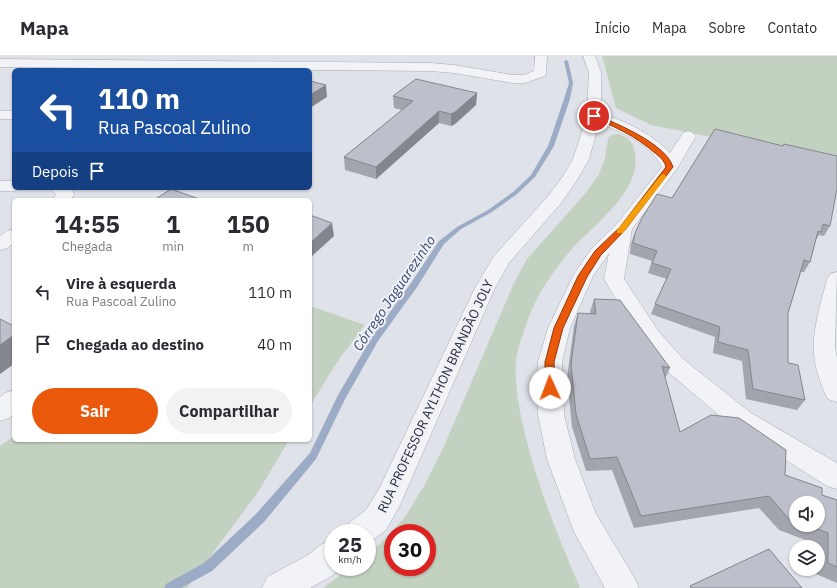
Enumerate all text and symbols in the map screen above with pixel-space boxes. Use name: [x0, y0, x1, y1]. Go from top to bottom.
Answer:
text: Mapa: [20, 16, 69, 40]
text: Início: [595, 19, 630, 37]
text: Mapa: [652, 19, 687, 37]
text: Sobre: [709, 19, 745, 37]
text: Contato: [767, 19, 817, 37]
text: 110 m: [98, 80, 180, 117]
icon: left: [32, 84, 84, 136]
pin: [577, 99, 611, 133]
icon: arrive: [583, 105, 605, 127]
text: Rua Pascoal Zulino: [98, 116, 251, 139]
icon: arrive: [86, 160, 108, 182]
text: Depois: [32, 162, 78, 181]
text: 14:55: [54, 208, 120, 240]
text: 1: [166, 208, 180, 240]
text: 150: [226, 208, 270, 240]
water label: Córrego Jaguarezinho: [349, 232, 439, 354]
text: Chegada: [62, 238, 113, 255]
text: min: [162, 238, 184, 255]
text: m: [242, 238, 254, 255]
text: Vire à esquerda: [66, 274, 176, 293]
street label: RUA PROFESSOR AYLTHON BRANDÃO JOLY: [374, 277, 497, 516]
icon: left: [32, 281, 54, 303]
text: 110 m: [248, 283, 292, 302]
text: Rua Pascoal Zulino: [66, 293, 176, 310]
icon: arrive: [32, 333, 54, 355]
text: Chegada ao destino: [66, 335, 204, 354]
text: 40 m: [257, 335, 292, 354]
position arrow: [529, 367, 571, 409]
button: Sair: [32, 388, 158, 434]
button: Compartilhar: [166, 388, 292, 434]
map controls: [789, 496, 825, 576]
button: sound: [789, 496, 825, 532]
speed limit sign: 30: [384, 524, 436, 576]
text: 25: [338, 531, 362, 558]
button: layers: [789, 540, 825, 576]
text: km/h: [338, 553, 362, 566]

